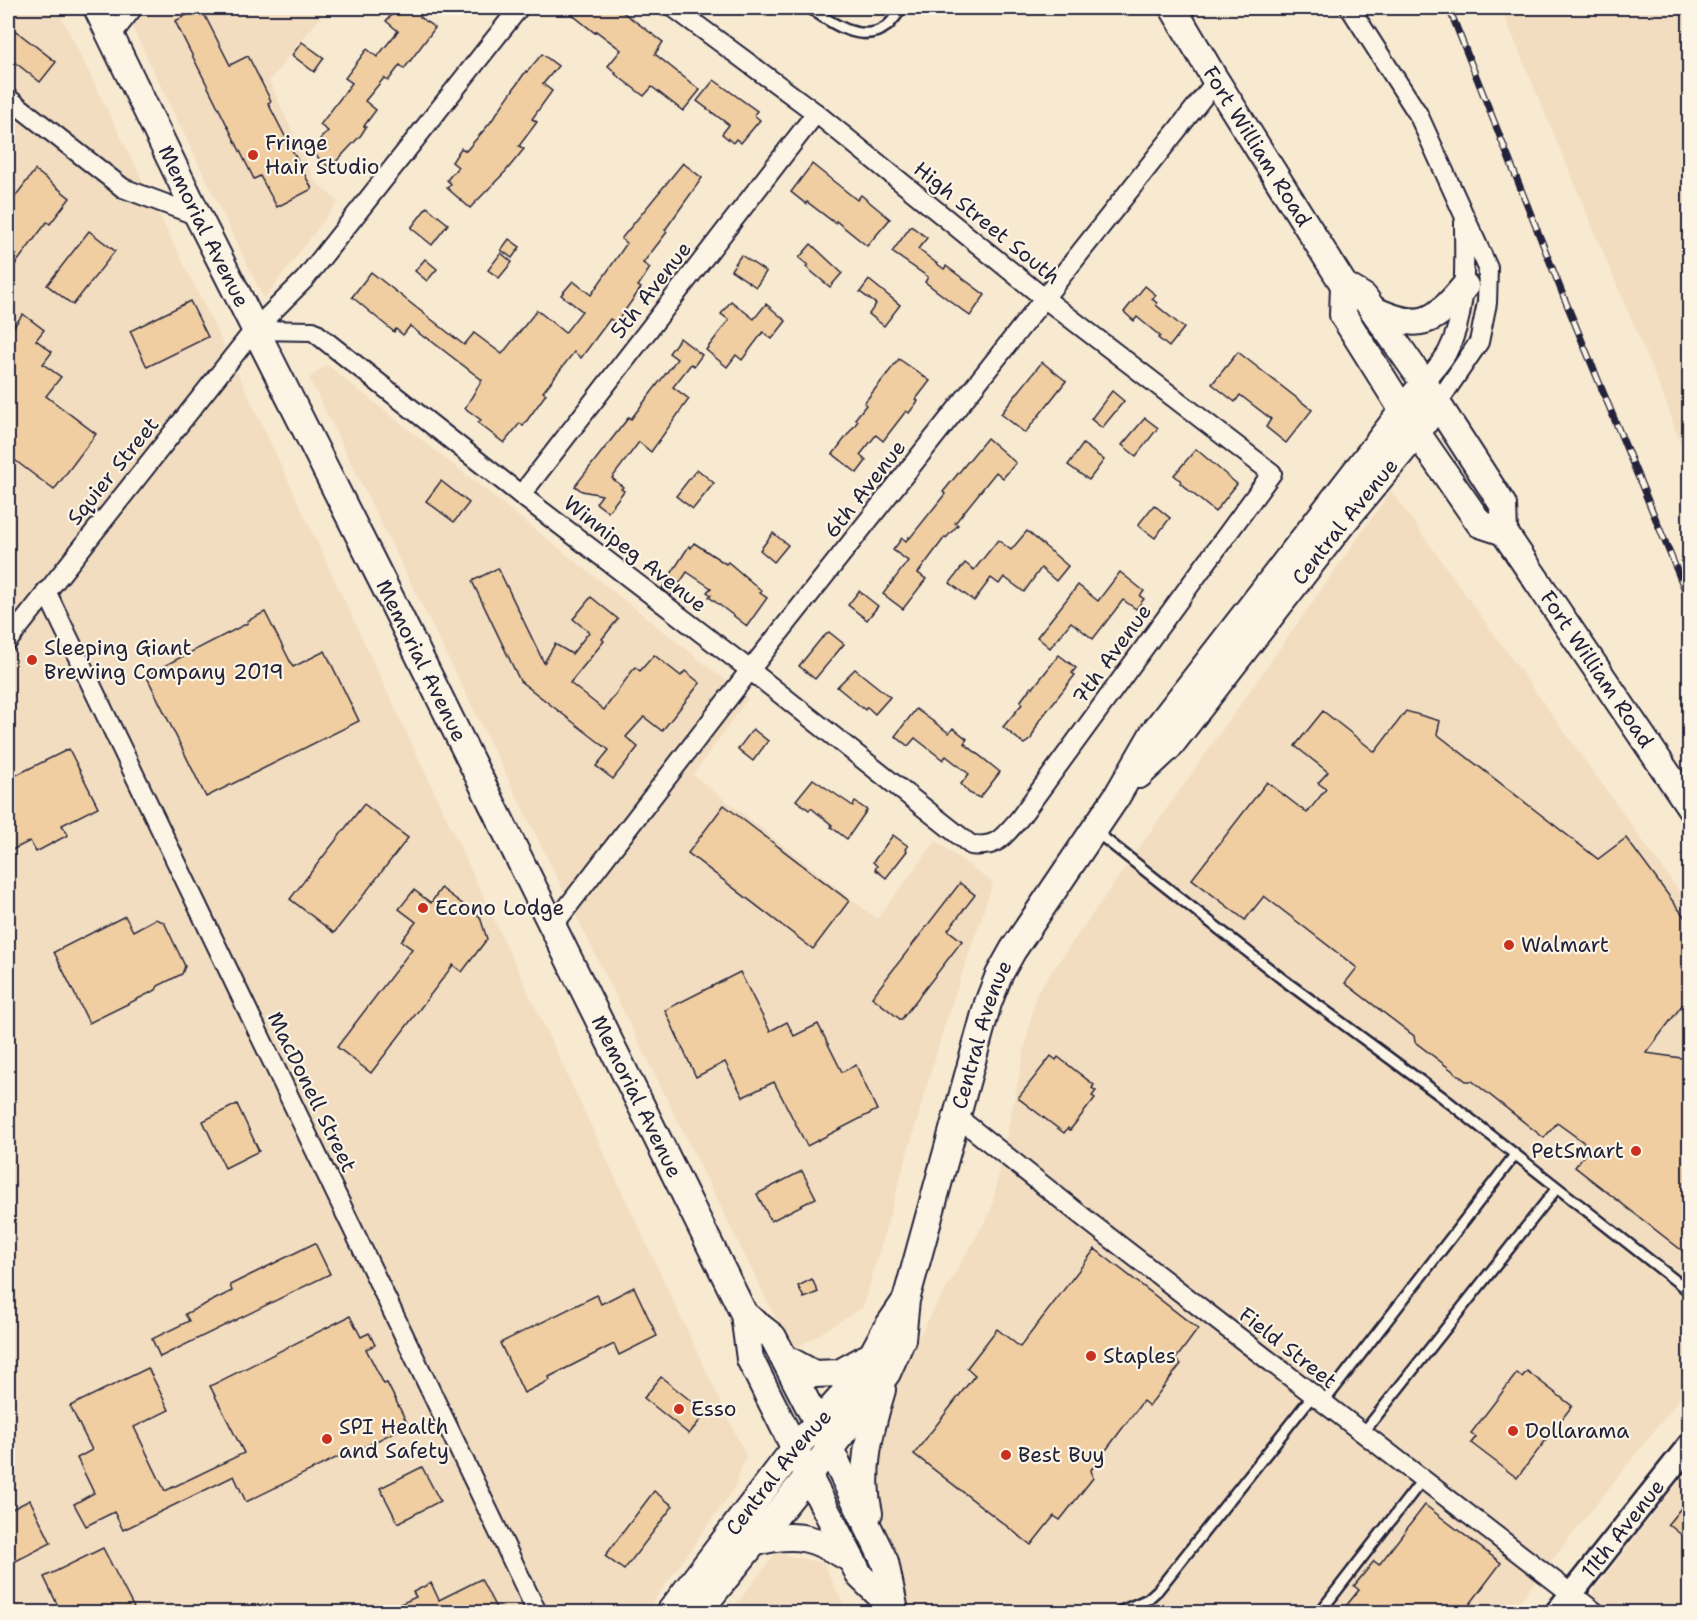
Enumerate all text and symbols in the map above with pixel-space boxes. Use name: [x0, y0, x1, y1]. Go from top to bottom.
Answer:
street label: Fort William Road: [1196, 61, 1318, 232]
place label: Fringe Hair Studio: [265, 129, 380, 181]
street label: Memorial Avenue: [152, 141, 256, 312]
marker: Fringe Hair Studio: [246, 148, 260, 162]
street label: High Street South: [908, 155, 1066, 291]
street label: 5th Avenue: [604, 236, 698, 344]
street label: Squier Street: [61, 411, 165, 531]
street label: 6th Avenue: [818, 434, 912, 544]
street label: Central Avenue: [1286, 452, 1404, 591]
street label: Winnipeg Avenue: [558, 489, 712, 619]
street label: Memorial Avenue: [370, 575, 473, 747]
street label: Fort William Road: [1534, 585, 1660, 754]
street label: 7th Avenue: [1066, 598, 1158, 710]
place label: Sleeping Giant Brewing Company 2019: [44, 634, 284, 686]
marker: Sleeping Giant Brewing Company 2019: [25, 653, 39, 667]
place label: Econo Lodge: [435, 894, 565, 922]
marker: Econo Lodge: [416, 901, 430, 915]
place label: Walmart: [1521, 931, 1609, 959]
marker: Walmart: [1502, 938, 1516, 952]
street label: Central Avenue: [945, 955, 1019, 1112]
street label: MacDonell Street: [261, 1007, 363, 1177]
street label: Memorial Avenue: [585, 1011, 689, 1182]
place label: PetSmart: [1531, 1137, 1624, 1165]
marker: PetSmart: [1629, 1144, 1643, 1158]
street label: Field Street: [1233, 1301, 1343, 1395]
place label: Staples: [1103, 1342, 1176, 1370]
marker: Staples: [1084, 1349, 1098, 1363]
place label: Esso: [691, 1395, 736, 1423]
marker: Esso: [672, 1402, 686, 1416]
street label: Central Avenue: [719, 1403, 838, 1541]
place label: SPI Health and Safety: [339, 1413, 449, 1465]
place label: Dollarama: [1525, 1417, 1629, 1445]
marker: Dollarama: [1506, 1424, 1520, 1438]
marker: SPI Health and Safety: [320, 1432, 334, 1446]
place label: Best Buy: [1018, 1441, 1105, 1469]
marker: Best Buy: [999, 1448, 1013, 1462]
street label: 11th Avenue: [1575, 1473, 1671, 1584]

